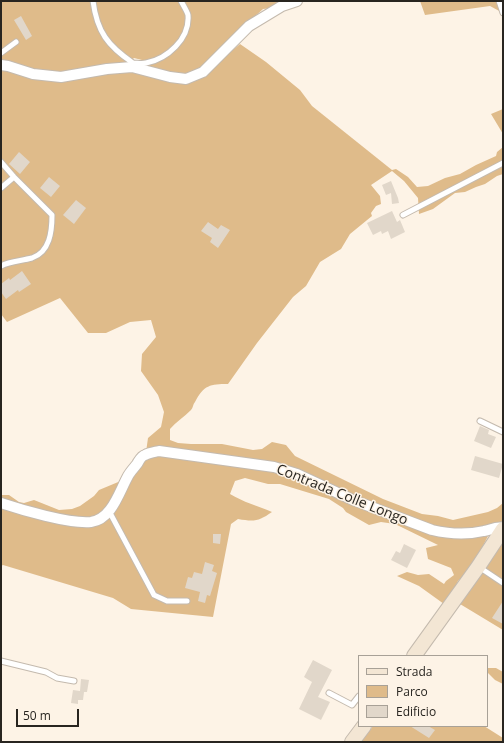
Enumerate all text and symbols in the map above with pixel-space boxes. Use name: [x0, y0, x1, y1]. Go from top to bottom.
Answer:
street label: Contrada Colle Longo: [274, 461, 410, 529]
legend: [358, 655, 488, 727]
text: Strada: [396, 663, 432, 680]
text: Parco: [396, 683, 428, 700]
scale bar: [18, 701, 81, 727]
text: Edificio: [396, 703, 436, 720]
text: 50 m: [23, 707, 51, 724]

